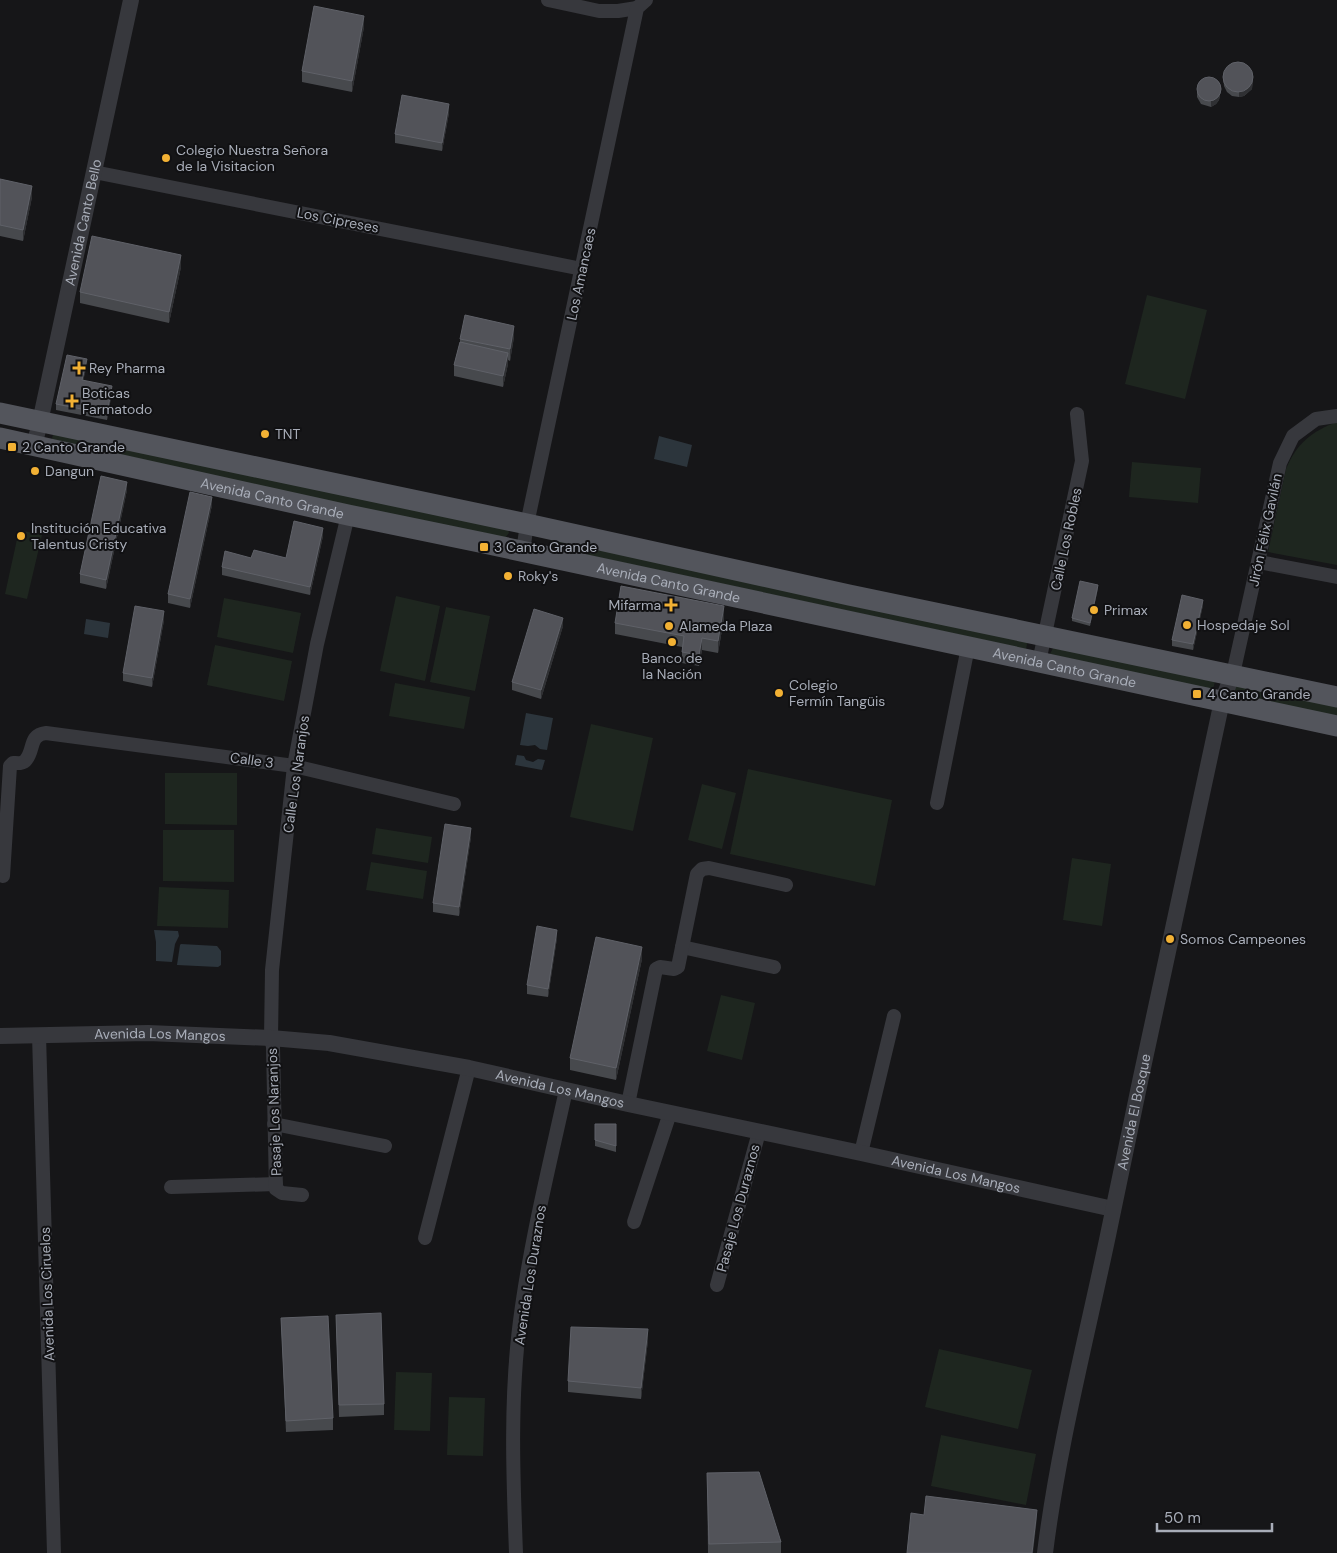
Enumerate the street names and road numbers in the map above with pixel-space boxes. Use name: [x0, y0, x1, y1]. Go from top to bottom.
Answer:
street label: Avenida Canto Bello: [61, 157, 105, 287]
street label: Los Cipreses: [295, 203, 381, 237]
street label: Los Amancaes: [562, 226, 600, 322]
street label: Jirón Félix Gavilán: [1244, 472, 1286, 588]
street label: Avenida Canto Grande: [199, 474, 346, 523]
street label: Calle Los Robles: [1046, 486, 1086, 592]
street label: Avenida Canto Grande: [595, 558, 742, 607]
street label: Avenida Canto Grande: [991, 643, 1138, 692]
street label: Calle Los Naranjos: [279, 714, 313, 834]
street label: Calle 3: [229, 748, 275, 772]
street label: Avenida Los Mangos: [94, 1024, 226, 1045]
street label: Pasaje Los Naranjos: [263, 1048, 285, 1176]
street label: Avenida El Bosque: [1113, 1052, 1155, 1172]
street label: Avenida Los Mangos: [494, 1065, 626, 1112]
street label: Pasaje Los Duraznos: [712, 1142, 764, 1274]
street label: Avenida Los Mangos: [890, 1151, 1022, 1197]
street label: Avenida Los Duraznos: [510, 1204, 550, 1346]
street label: Avenida Los Ciruelos: [36, 1227, 58, 1361]

